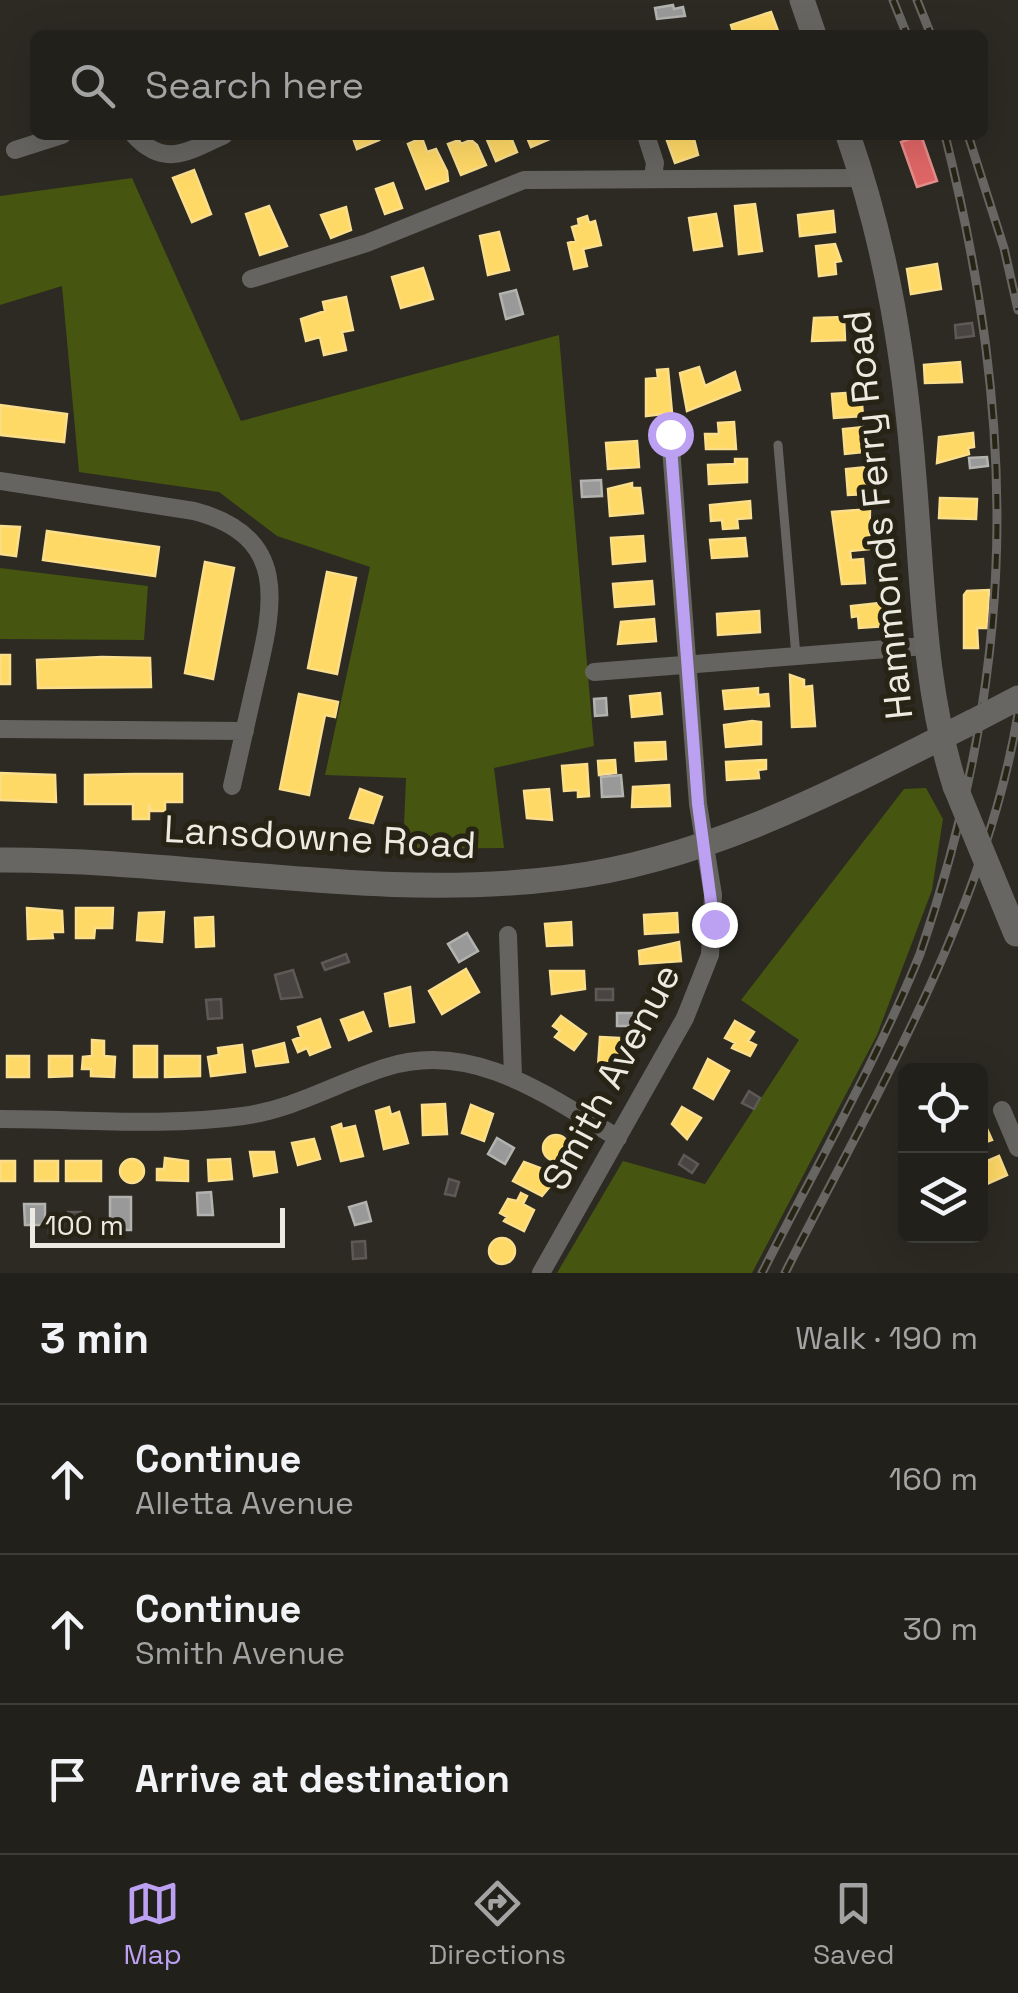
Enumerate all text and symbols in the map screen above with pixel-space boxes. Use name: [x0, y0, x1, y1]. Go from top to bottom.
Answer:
search box: [30, 30, 988, 140]
icon: search: [65, 58, 120, 113]
text: Search here: [145, 61, 364, 109]
street label: Hammonds Ferry Road: [833, 308, 923, 722]
route start: [648, 412, 694, 458]
street label: Lansdowne Road: [163, 805, 477, 869]
route end: [692, 902, 738, 948]
street label: Smith Avenue: [531, 956, 691, 1198]
map controls: [898, 1063, 988, 1243]
button: locate: [898, 1063, 988, 1153]
button: layers: [898, 1153, 988, 1243]
scale bar: [30, 1203, 285, 1248]
text: 100 m: [45, 1207, 124, 1243]
text: 3 min: [40, 1312, 149, 1365]
text: Walk · 190 m: [795, 1318, 978, 1358]
text: Continue: [135, 1435, 301, 1483]
icon: ahead: [40, 1452, 95, 1507]
text: 160 m: [889, 1459, 978, 1499]
text: Alletta Avenue: [135, 1483, 354, 1523]
text: Continue: [135, 1585, 301, 1633]
icon: ahead: [40, 1602, 95, 1657]
text: 30 m: [902, 1609, 978, 1649]
text: Smith Avenue: [135, 1633, 345, 1673]
icon: arrive: [40, 1752, 95, 1807]
text: Arrive at destination: [135, 1755, 510, 1803]
tab: Map: [123, 1876, 182, 1972]
tab: Directions: [429, 1876, 566, 1972]
tab: Saved: [813, 1876, 895, 1972]

